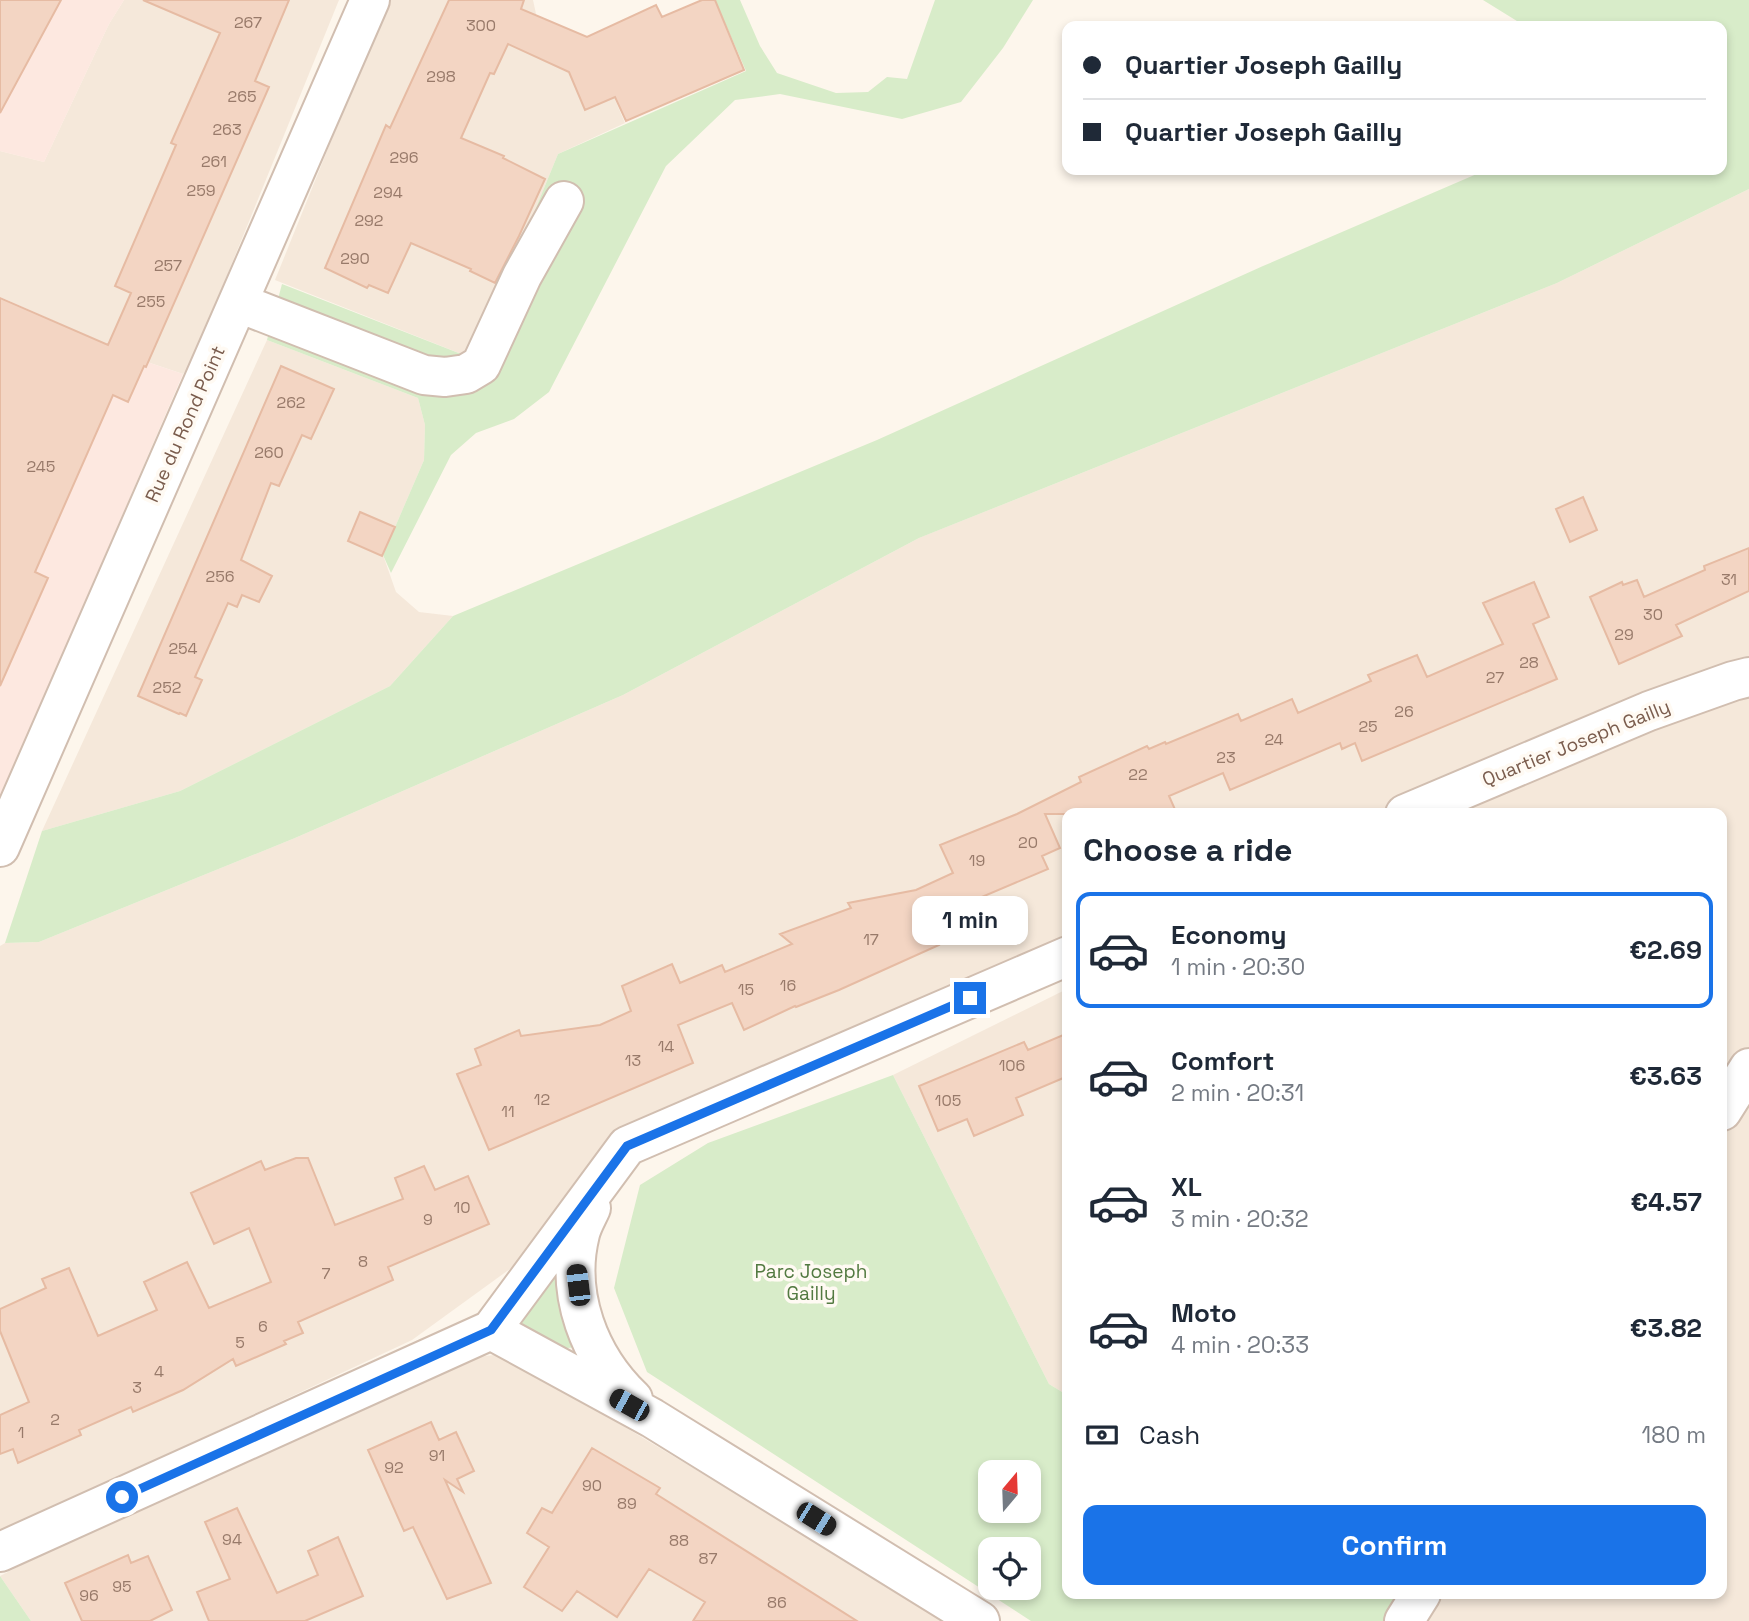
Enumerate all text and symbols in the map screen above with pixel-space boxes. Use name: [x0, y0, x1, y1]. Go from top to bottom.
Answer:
house number: 267: [234, 12, 262, 33]
house number: 300: [466, 15, 496, 36]
text: Quartier Joseph Gailly: [1125, 48, 1402, 82]
house number: 298: [426, 66, 456, 87]
house number: 265: [227, 86, 257, 107]
text: Quartier Joseph Gailly: [1125, 115, 1402, 149]
house number: 263: [212, 119, 242, 140]
house number: 296: [389, 147, 419, 168]
house number: 261: [201, 151, 227, 172]
house number: 259: [186, 180, 216, 201]
house number: 294: [373, 182, 403, 203]
house number: 292: [354, 210, 384, 231]
house number: 290: [340, 248, 370, 269]
house number: 257: [154, 255, 182, 276]
house number: 255: [137, 291, 165, 312]
street label: Rue du Rond Point: [139, 342, 231, 506]
house number: 262: [276, 392, 306, 413]
house number: 260: [254, 442, 284, 463]
house number: 245: [27, 456, 55, 477]
house number: 256: [205, 566, 235, 587]
house number: 31: [1721, 569, 1737, 590]
house number: 30: [1643, 604, 1663, 625]
house number: 29: [1614, 624, 1634, 645]
house number: 254: [168, 638, 198, 659]
house number: 28: [1519, 652, 1539, 673]
house number: 27: [1486, 667, 1504, 688]
house number: 252: [153, 677, 181, 698]
street label: Quartier Joseph Gailly: [1478, 694, 1674, 792]
house number: 26: [1394, 701, 1414, 722]
house number: 25: [1358, 716, 1378, 737]
house number: 24: [1264, 729, 1284, 750]
house number: 23: [1216, 747, 1236, 768]
house number: 22: [1128, 764, 1148, 785]
text: Choose a ride: [1083, 830, 1293, 870]
house number: 20: [1018, 832, 1038, 853]
house number: 19: [969, 850, 985, 871]
callout: 1 min: [912, 897, 1028, 946]
text: 1 min: [942, 905, 998, 935]
text: Economy: [1171, 918, 1287, 952]
icon: car: [1087, 919, 1150, 982]
house number: 17: [863, 929, 879, 950]
text: €2.69: [1629, 933, 1702, 967]
text: 1 min · 20:30: [1171, 952, 1305, 982]
house number: 16: [780, 975, 796, 996]
house number: 15: [738, 979, 754, 1000]
route end: [954, 982, 986, 1014]
house number: 14: [658, 1036, 674, 1057]
text: Comfort: [1171, 1044, 1274, 1078]
icon: car: [1087, 1045, 1150, 1108]
house number: 13: [625, 1050, 641, 1071]
house number: 106: [999, 1055, 1025, 1076]
text: €3.63: [1629, 1059, 1702, 1093]
text: 2 min · 20:31: [1171, 1078, 1304, 1108]
house number: 12: [534, 1089, 550, 1110]
house number: 105: [935, 1090, 961, 1111]
house number: 11: [501, 1101, 515, 1122]
text: XL: [1171, 1170, 1202, 1204]
icon: car: [1087, 1171, 1150, 1234]
text: €4.57: [1630, 1185, 1702, 1219]
house number: 10: [454, 1197, 470, 1218]
text: 3 min · 20:32: [1171, 1204, 1309, 1234]
house number: 9: [423, 1209, 433, 1230]
house number: 8: [358, 1251, 368, 1272]
park label: Parc Joseph Gailly: [755, 1259, 867, 1306]
house number: 7: [321, 1263, 331, 1284]
car: [566, 1263, 591, 1307]
text: Moto: [1171, 1296, 1237, 1330]
icon: car: [1087, 1297, 1150, 1360]
text: €3.82: [1630, 1311, 1702, 1345]
house number: 6: [258, 1316, 268, 1337]
text: 4 min · 20:33: [1171, 1330, 1309, 1360]
house number: 5: [235, 1332, 245, 1353]
house number: 4: [154, 1361, 164, 1382]
house number: 3: [132, 1377, 142, 1398]
car: [606, 1386, 653, 1424]
house number: 2: [50, 1409, 60, 1430]
icon: cash: [1083, 1416, 1121, 1454]
text: Cash: [1139, 1418, 1200, 1452]
text: 180 m: [1642, 1420, 1706, 1450]
house number: 1: [18, 1422, 24, 1443]
house number: 91: [429, 1445, 445, 1466]
house number: 92: [384, 1457, 404, 1478]
north arrow: [978, 1460, 1041, 1522]
map controls: [978, 1460, 1041, 1600]
house number: 90: [582, 1475, 602, 1496]
route start: [106, 1481, 138, 1513]
house number: 89: [617, 1493, 637, 1514]
car: [793, 1499, 840, 1539]
button: Confirm: [1083, 1505, 1706, 1585]
house number: 94: [222, 1529, 242, 1550]
house number: 88: [669, 1530, 689, 1551]
button: locate: [978, 1537, 1041, 1600]
house number: 87: [699, 1548, 717, 1569]
house number: 95: [112, 1576, 132, 1597]
house number: 96: [79, 1585, 99, 1606]
house number: 86: [767, 1592, 787, 1613]

